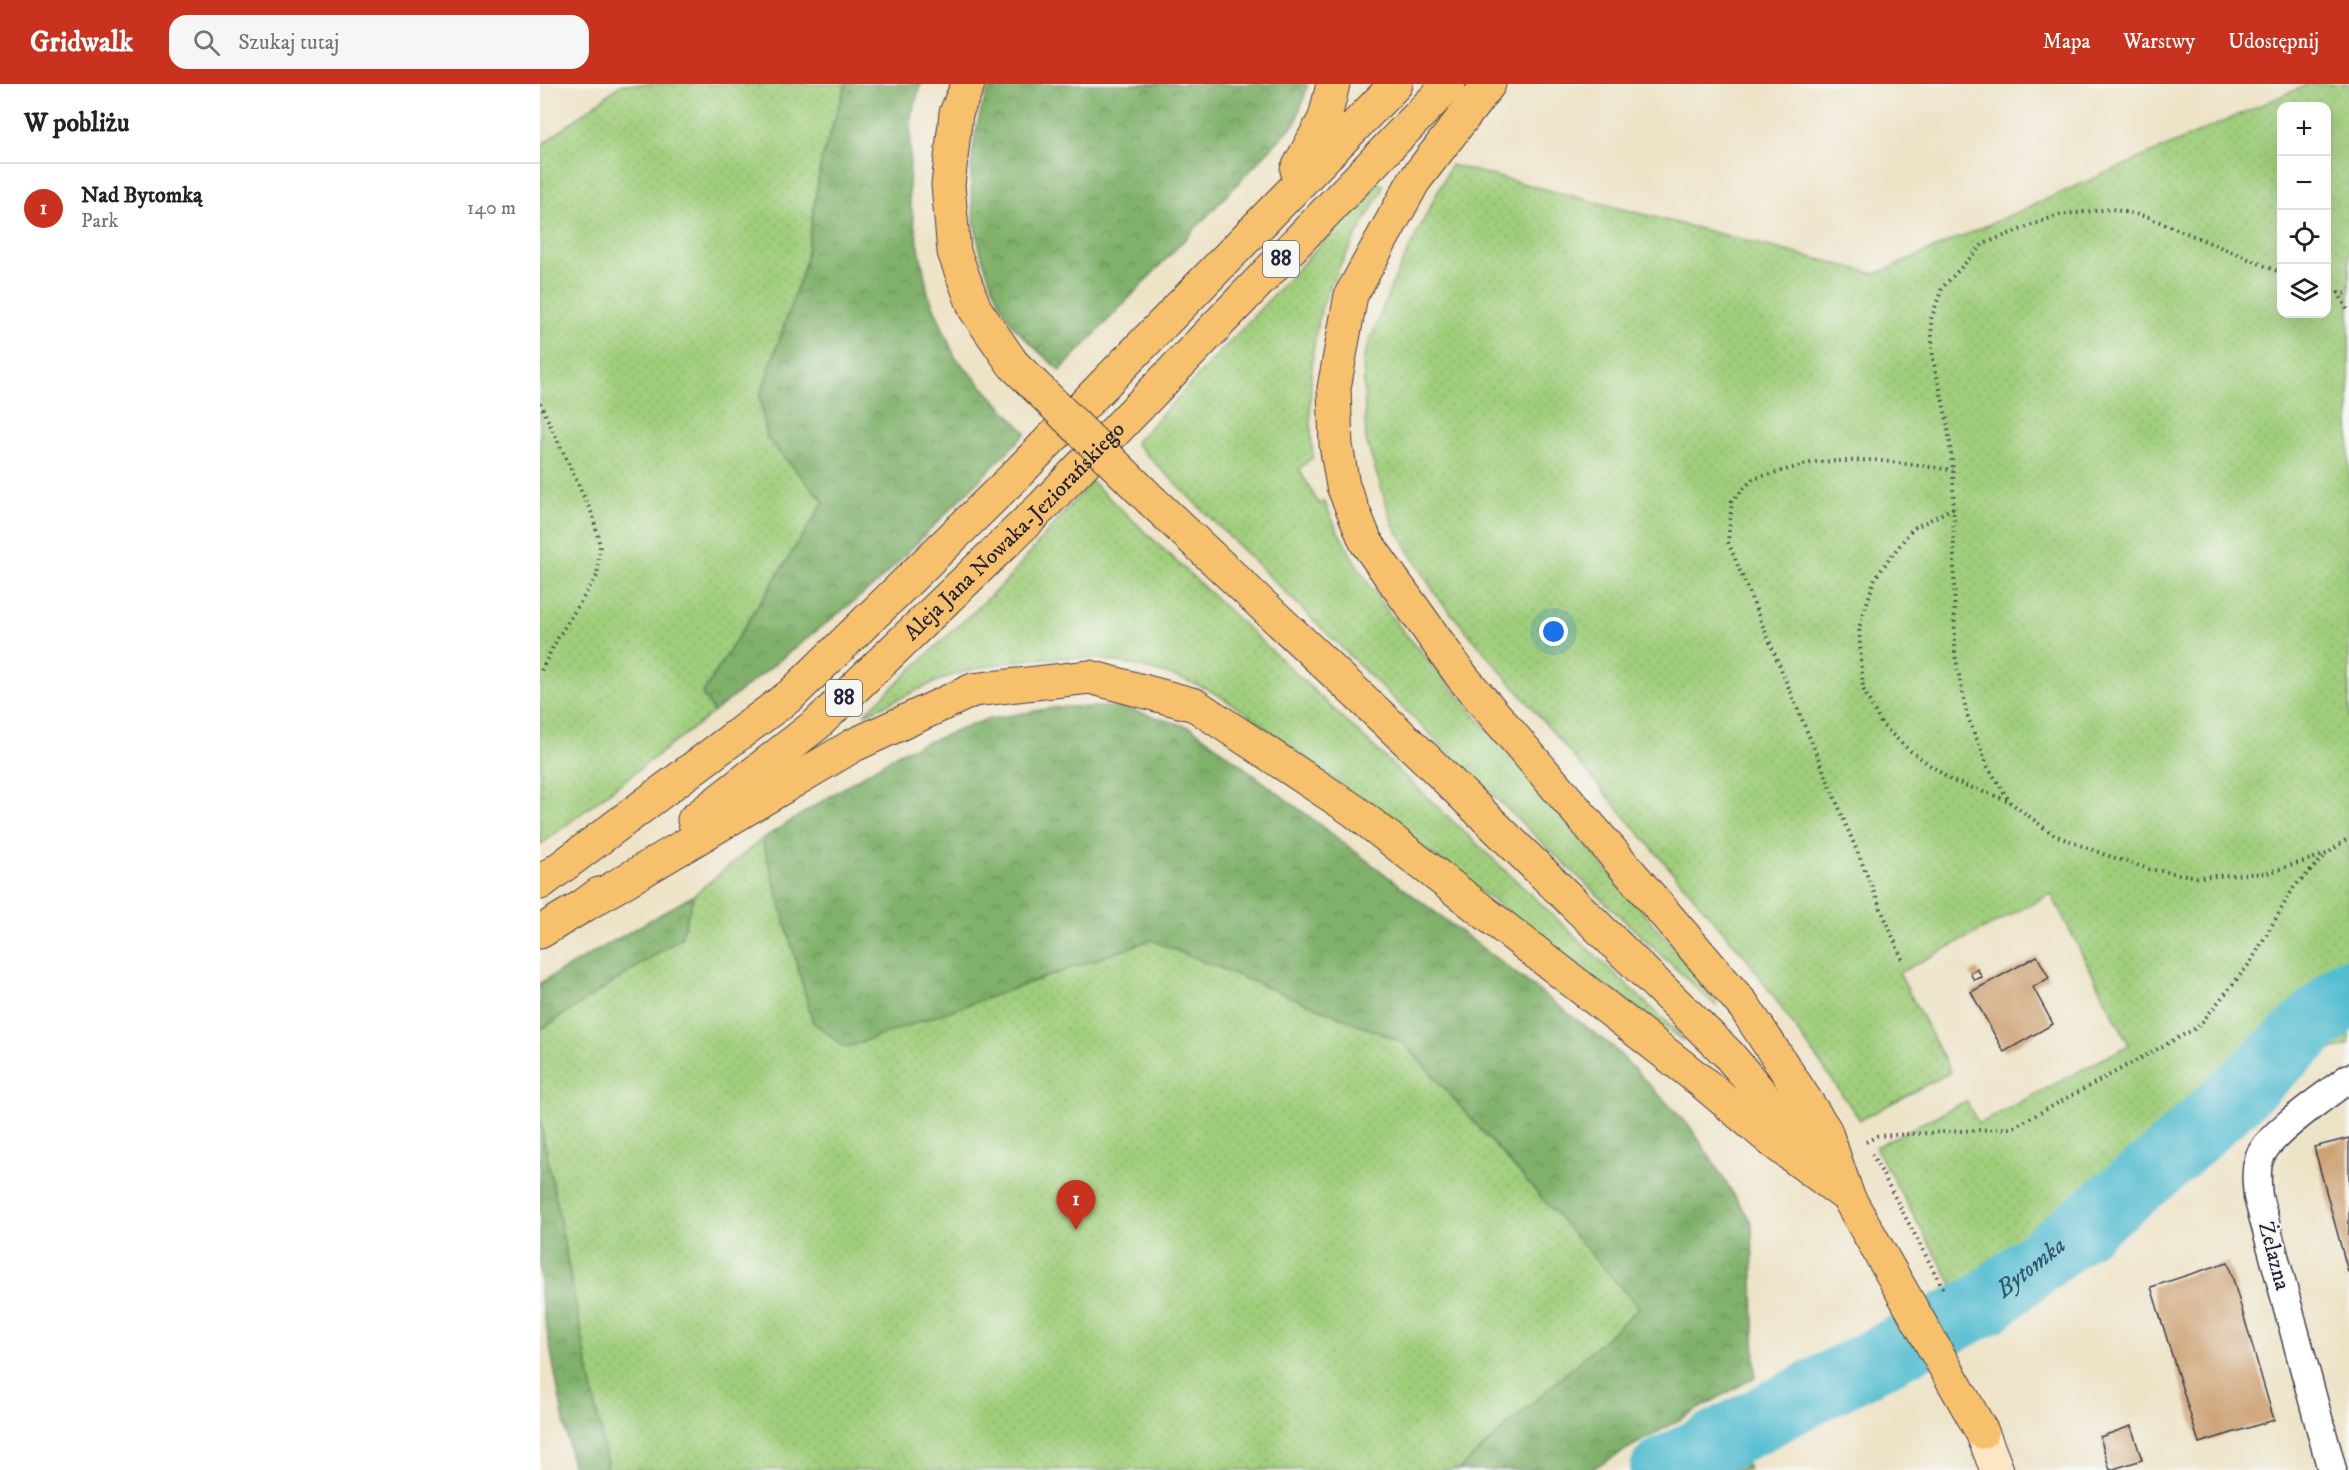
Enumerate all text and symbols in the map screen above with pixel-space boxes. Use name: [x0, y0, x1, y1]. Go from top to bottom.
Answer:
search box: [169, 15, 589, 69]
text: Gridwalk: [30, 25, 133, 60]
icon: search: [190, 26, 223, 59]
text: Szukaj tutaj: [238, 29, 339, 56]
text: Mapa: [2043, 29, 2090, 55]
text: Warstwy: [2123, 29, 2195, 55]
text: Udostępnij: [2228, 29, 2319, 55]
map controls: [2277, 102, 2331, 318]
button: +: [2277, 102, 2331, 156]
text: W pobliżu: [24, 107, 129, 140]
button: −: [2277, 156, 2331, 210]
text: Nad Bytomką: [81, 182, 202, 209]
text: 1: [40, 196, 47, 221]
text: 140 m: [467, 196, 516, 221]
text: Park: [81, 209, 118, 234]
button: locate: [2277, 210, 2331, 264]
road number: 88: [1263, 241, 1299, 277]
button: layers: [2277, 264, 2331, 318]
street label: Aleja Jana Nowaka-Jeziorańskiego: [898, 416, 1130, 646]
your location: [1539, 617, 1568, 646]
road number: 88: [826, 680, 862, 716]
pin: 1: [1056, 1180, 1096, 1230]
street label: Żelazna: [2252, 1219, 2296, 1294]
water label: Bytomka: [1989, 1231, 2072, 1305]

